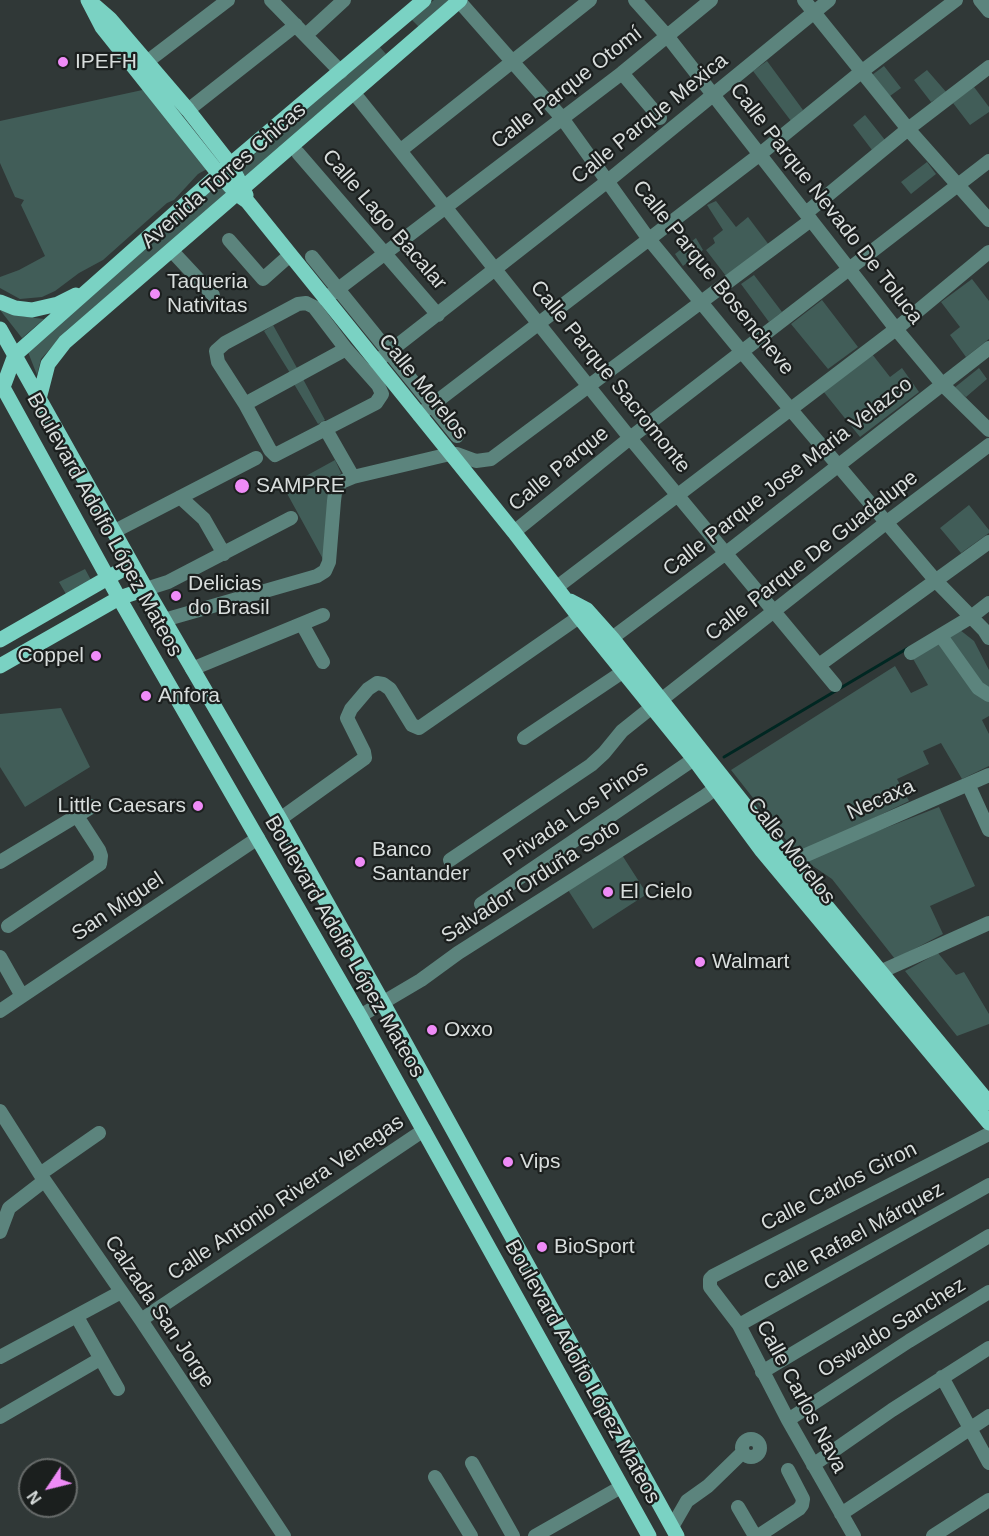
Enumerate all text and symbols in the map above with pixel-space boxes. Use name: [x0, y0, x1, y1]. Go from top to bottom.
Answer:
street label: Calle Parque Otomí: [487, 21, 647, 155]
street label: Calle Parque Mexica: [567, 48, 733, 190]
place label: IPEFH: [75, 49, 137, 75]
marker: IPEFH: [56, 55, 70, 69]
street label: Calle Parque Nevado De Toluca: [724, 78, 928, 330]
street label: Avenida Torres Chicas: [137, 98, 311, 254]
street label: Calle Lago Bacalar: [316, 145, 452, 295]
street label: Calle Parque Bosencheve: [627, 176, 799, 380]
place label: Taqueria Nativitas: [167, 269, 248, 319]
street label: Calle Parque Sacromonte: [525, 276, 695, 478]
marker: Taqueria Nativitas: [148, 287, 162, 301]
street label: Calle Morelos: [373, 329, 473, 445]
street label: Calle Parque Jose Maria Velazco: [658, 372, 918, 582]
street label: Boulevard Adolfo López Mateos: [21, 389, 187, 661]
street label: Calle Parque: [504, 421, 614, 517]
street label: Calle Parque De Guadalupe: [701, 465, 923, 647]
place label: SAMPRE: [256, 473, 345, 499]
marker: SAMPRE: [233, 477, 251, 495]
place label: Delicias do Brasil: [188, 571, 270, 621]
marker: Delicias do Brasil: [169, 589, 183, 603]
place label: Coppel: [17, 643, 84, 669]
marker: Coppel: [89, 649, 103, 663]
place label: Anfora: [158, 683, 220, 709]
marker: Anfora: [139, 689, 153, 703]
street label: Privada Los Pinos: [499, 756, 653, 872]
street label: Necaxa: [843, 774, 919, 826]
place label: Little Caesars: [58, 793, 186, 819]
street label: Calle Morelos: [742, 793, 840, 909]
marker: Little Caesars: [191, 799, 205, 813]
street label: Boulevard Adolfo López Mateos: [259, 812, 429, 1082]
street label: Salvador Orduña Soto: [437, 815, 625, 949]
place label: Banco Santander: [372, 837, 469, 887]
marker: Banco Santander: [353, 855, 367, 869]
street label: San Miguel: [67, 867, 169, 947]
place label: El Cielo: [620, 879, 692, 905]
marker: El Cielo: [601, 885, 615, 899]
place label: Walmart: [712, 949, 789, 975]
marker: Walmart: [693, 955, 707, 969]
place label: Oxxo: [444, 1017, 493, 1043]
marker: Oxxo: [425, 1023, 439, 1037]
street label: Calle Antonio Rivera Venegas: [163, 1110, 409, 1286]
street label: Calle Carlos Giron: [757, 1137, 921, 1237]
place label: Vips: [520, 1149, 560, 1175]
marker: Vips: [501, 1155, 515, 1169]
street label: Calle Rafael Márquez: [760, 1177, 948, 1297]
street label: Calzada San Jorge: [99, 1231, 219, 1393]
place label: BioSport: [554, 1234, 635, 1260]
street label: Boulevard Adolfo López Mateos: [499, 1236, 665, 1508]
marker: BioSport: [535, 1240, 549, 1254]
street label: Oswaldo Sanchez: [814, 1272, 970, 1384]
street label: Calle Carlos Nava: [750, 1316, 852, 1478]
north arrow: [18, 1458, 78, 1518]
text: N: [24, 1488, 45, 1507]

